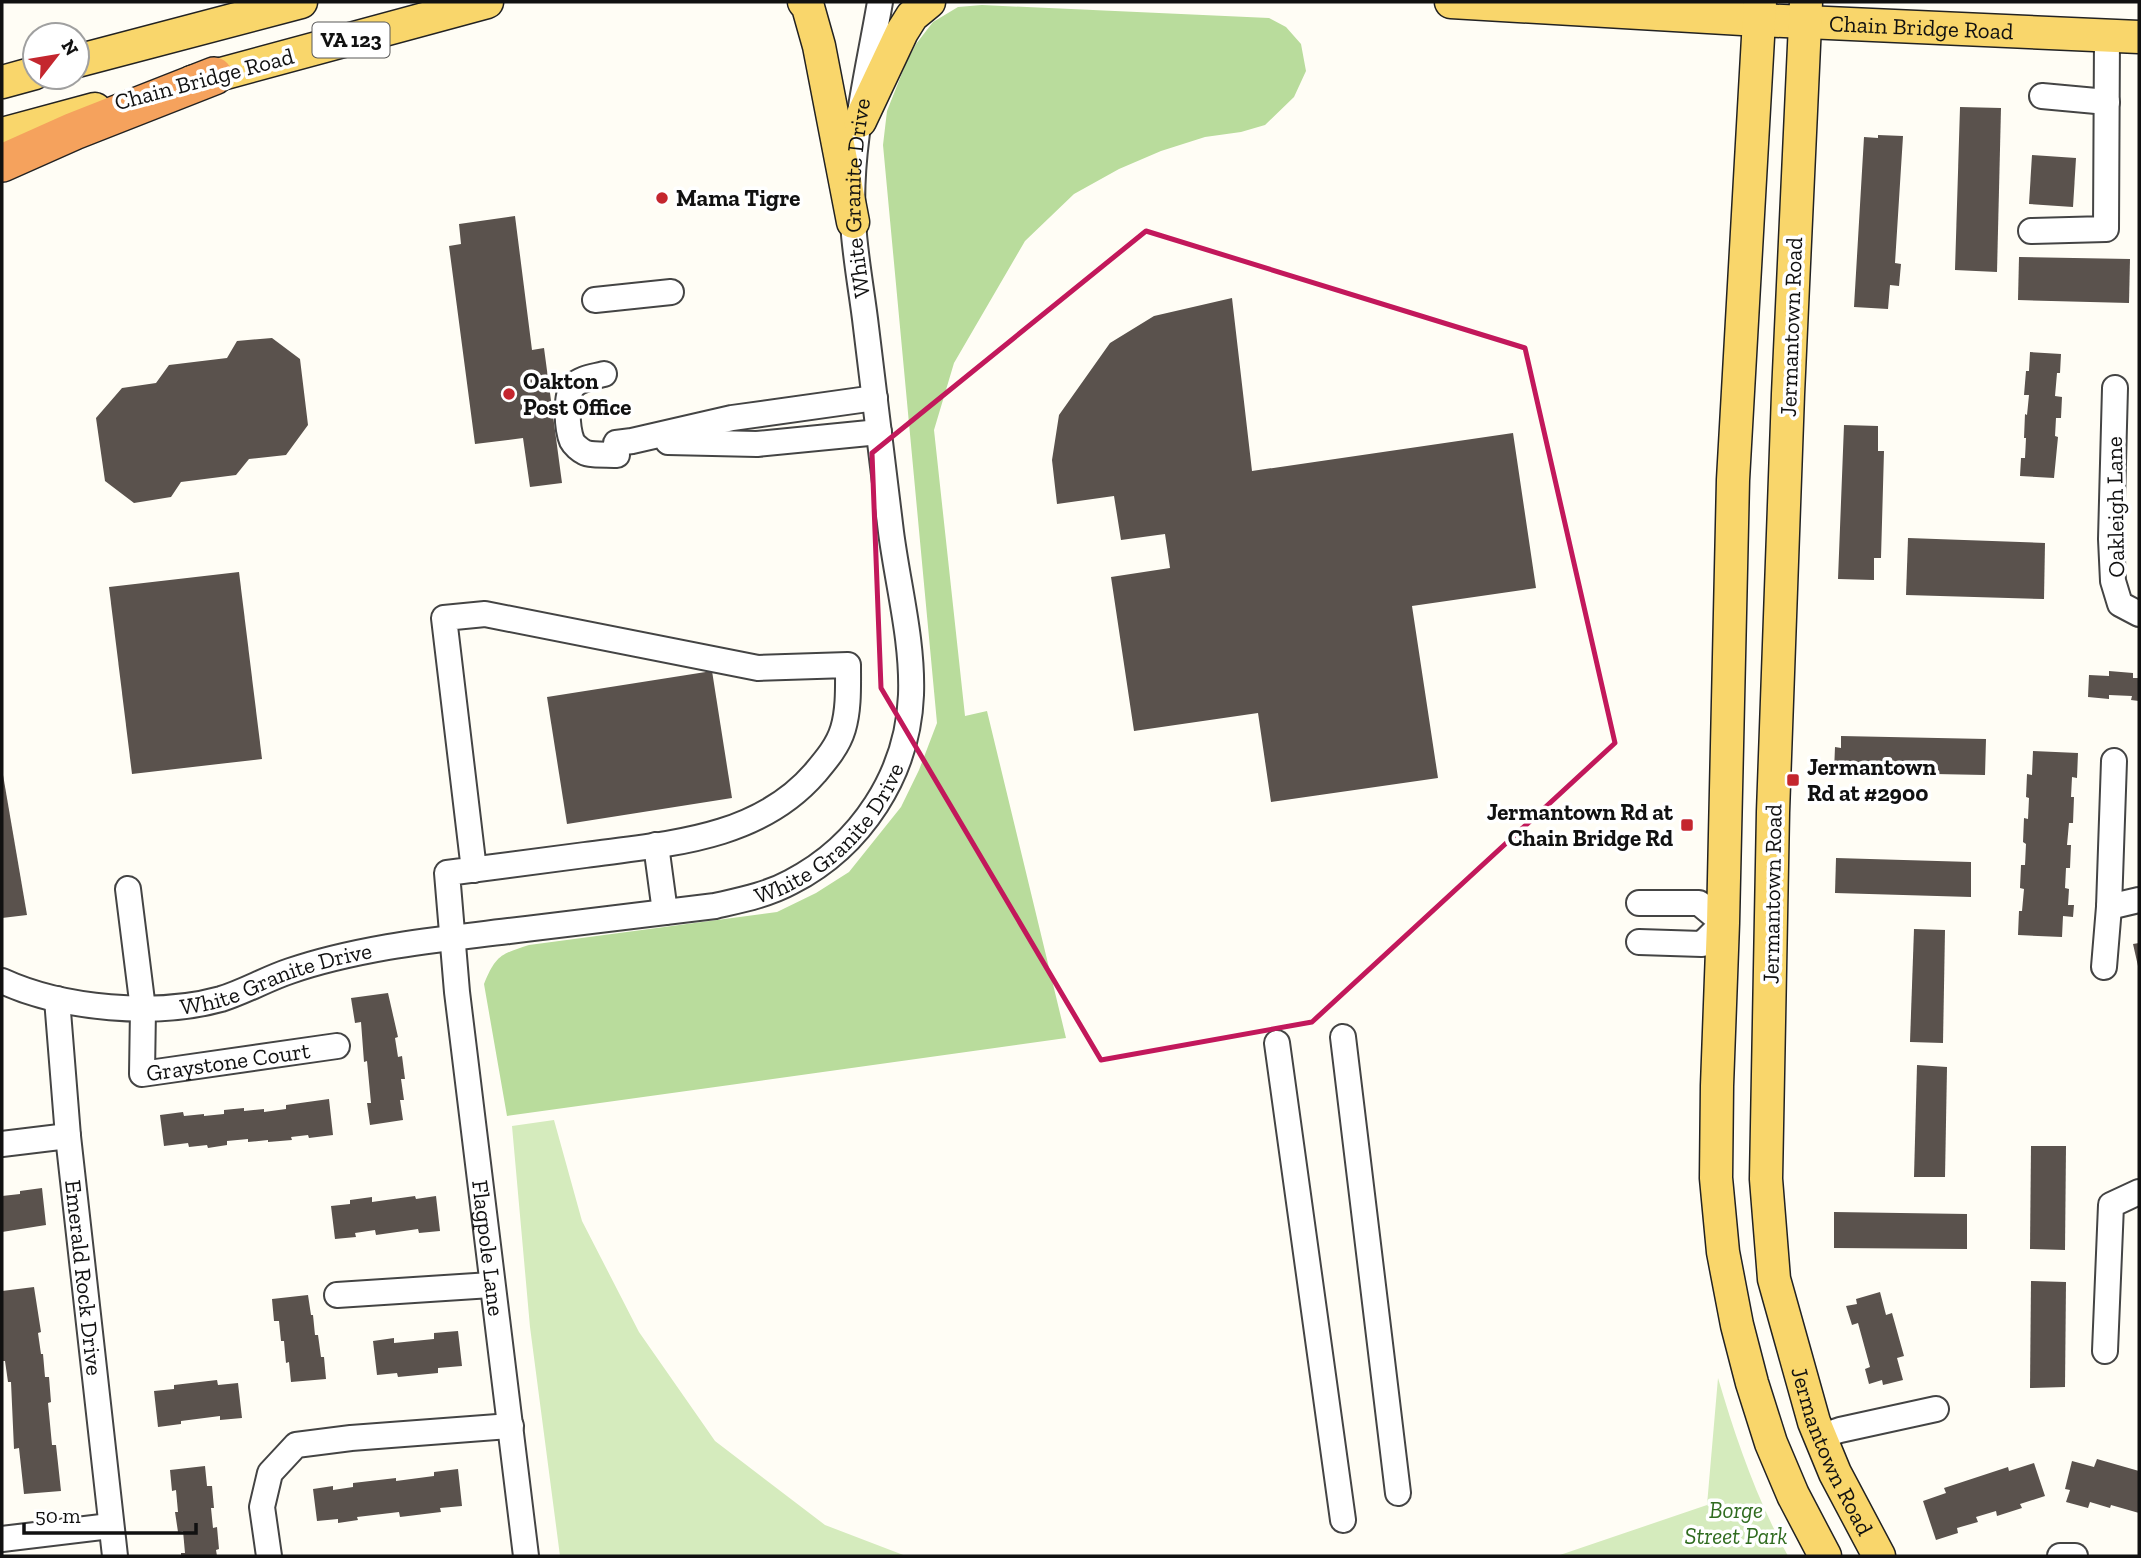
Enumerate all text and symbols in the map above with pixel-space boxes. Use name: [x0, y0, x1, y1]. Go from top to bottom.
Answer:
street label: Chain Bridge Road: [1829, 9, 2014, 45]
north arrow: [21, 21, 91, 91]
road number: VA 123: [312, 22, 390, 58]
text: N: [57, 35, 84, 60]
street label: Chain Bridge Road: [111, 42, 297, 116]
street label: White Granite Drive: [838, 96, 876, 300]
place label: Mama Tigre: [676, 184, 800, 212]
marker: Mama Tigre: [654, 190, 670, 206]
street label: Jermantown Road: [1774, 236, 1808, 417]
place label: Oakton Post Office: [523, 367, 631, 421]
marker: Oakton Post Office: [501, 386, 517, 402]
street label: Oakleigh Lane: [2100, 436, 2130, 578]
place label: Jermantown Rd at #2900: [1807, 753, 1937, 807]
street label: White Granite Drive: [751, 759, 910, 910]
marker: Jermantown Rd at #2900: [1785, 772, 1801, 788]
place label: Jermantown Rd at Chain Bridge Rd: [1487, 798, 1674, 852]
street label: Jermantown Road: [1756, 803, 1788, 984]
marker: Jermantown Rd at Chain Bridge Rd: [1679, 817, 1695, 833]
street label: White Granite Drive: [178, 936, 374, 1021]
street label: Graystone Court: [144, 1036, 312, 1087]
street label: Emerald Rock Drive: [59, 1178, 109, 1377]
street label: Flagpole Lane: [466, 1178, 511, 1318]
street label: Jermantown Road: [1785, 1364, 1880, 1540]
scale bar: [24, 1492, 196, 1536]
park label: Borge Street Park: [1684, 1496, 1788, 1550]
text: 50 m: [35, 1503, 81, 1528]

